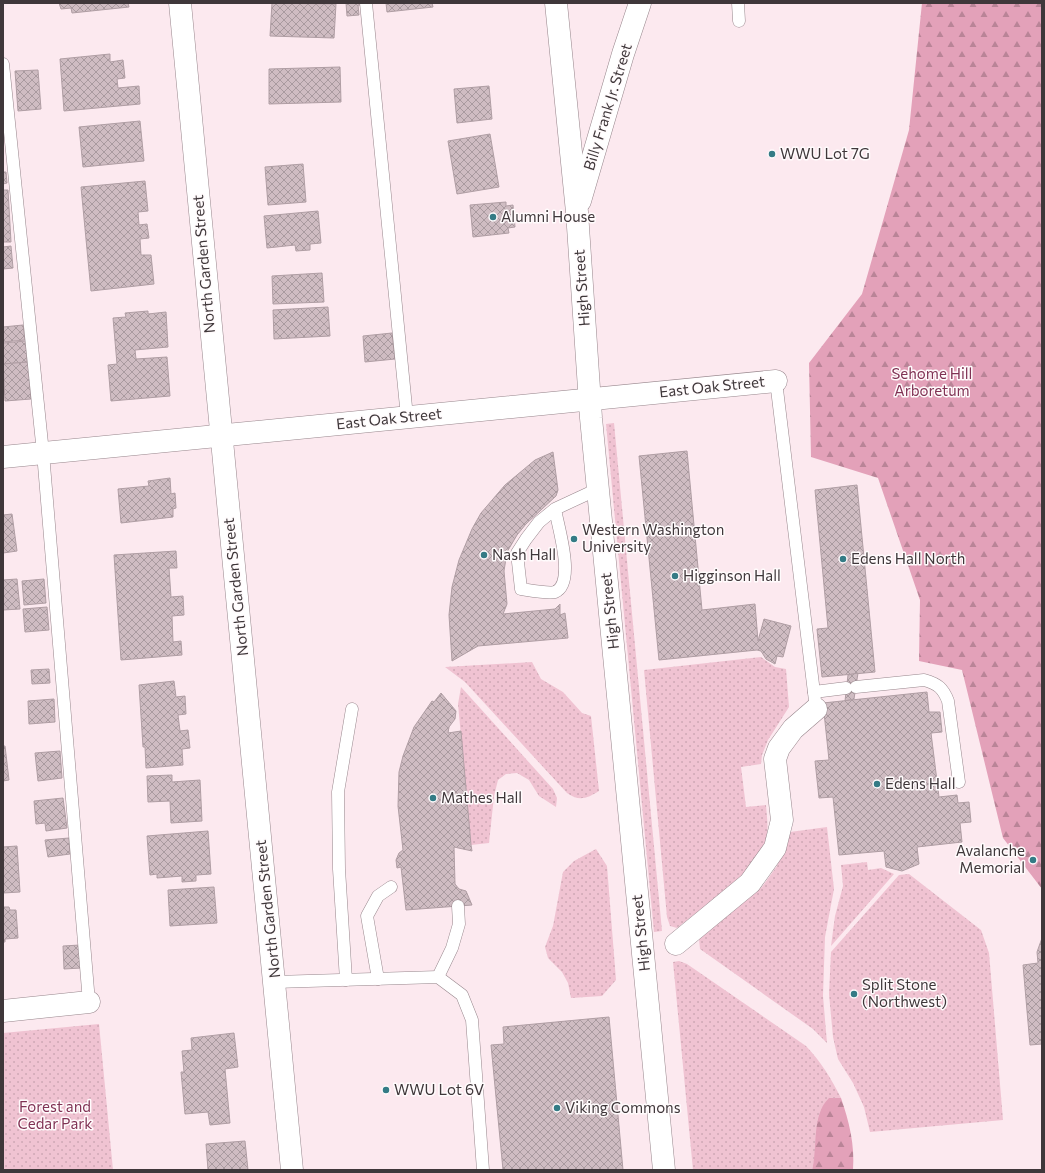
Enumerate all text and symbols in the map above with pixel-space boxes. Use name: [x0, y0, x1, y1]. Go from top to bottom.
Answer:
street label: Billy Frank Jr. Street: [579, 41, 635, 172]
place label: WWU Lot 7G: [780, 144, 870, 162]
marker: WWU Lot 7G: [767, 149, 777, 159]
street label: North Garden Street: [188, 194, 218, 334]
place label: Alumni House: [501, 207, 595, 225]
marker: Alumni House: [488, 212, 498, 222]
street label: High Street: [569, 249, 593, 327]
park label: Sehome Hill Arboretum: [892, 364, 972, 399]
street label: East Oak Street: [658, 372, 766, 400]
street label: East Oak Street: [335, 404, 443, 432]
street label: North Garden Street: [219, 517, 251, 657]
place label: Western Washington University: [582, 520, 724, 555]
marker: Western Washington University: [569, 534, 579, 544]
place label: Nash Hall: [492, 545, 556, 563]
place label: Edens Hall North: [851, 549, 965, 567]
marker: Nash Hall: [479, 550, 489, 560]
marker: Edens Hall North: [838, 554, 848, 564]
place label: Higginson Hall: [683, 566, 781, 584]
marker: Higginson Hall: [670, 571, 680, 581]
street label: High Street: [596, 572, 622, 650]
place label: Edens Hall: [885, 774, 955, 792]
marker: Edens Hall: [872, 779, 882, 789]
place label: Mathes Hall: [441, 788, 522, 806]
marker: Mathes Hall: [428, 793, 438, 803]
street label: North Garden Street: [251, 839, 283, 979]
place label: Avalanche Memorial: [956, 841, 1025, 876]
marker: Avalanche Memorial: [1028, 855, 1038, 865]
street label: High Street: [627, 894, 653, 972]
place label: Split Stone (Northwest): [862, 975, 947, 1010]
marker: Split Stone (Northwest): [849, 989, 859, 999]
place label: WWU Lot 6V: [394, 1080, 484, 1098]
marker: WWU Lot 6V: [381, 1085, 391, 1095]
park label: Forest and Cedar Park: [18, 1097, 92, 1132]
place label: Viking Commons: [565, 1098, 681, 1116]
marker: Viking Commons: [552, 1103, 562, 1113]

